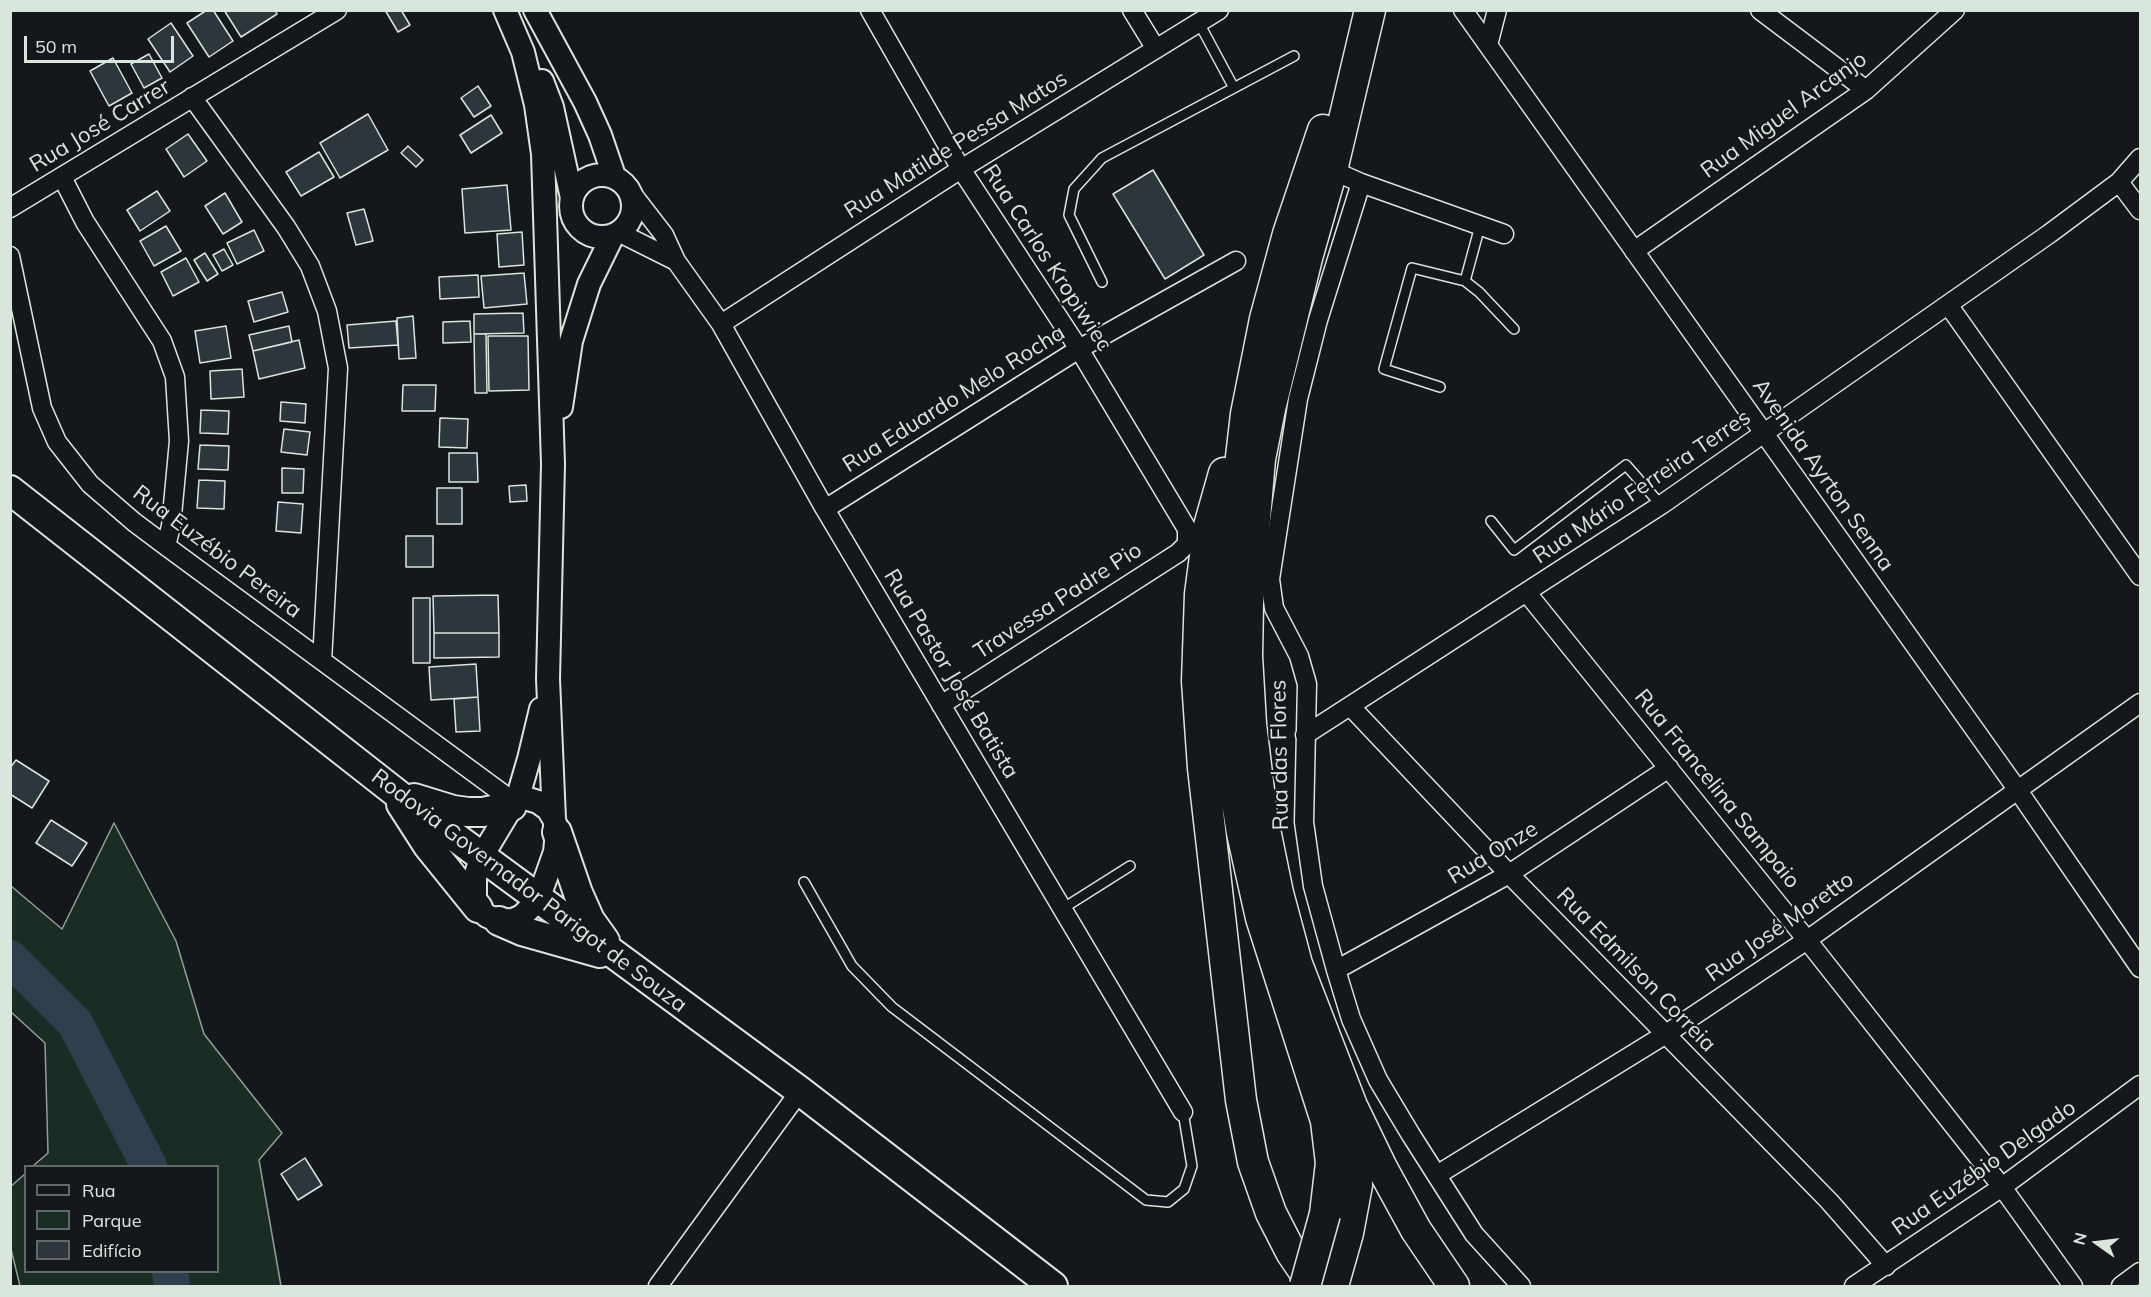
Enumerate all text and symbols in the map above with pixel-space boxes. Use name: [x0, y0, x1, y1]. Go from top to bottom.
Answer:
scale bar: [27, 24, 177, 62]
text: 50 m: [35, 35, 77, 58]
street label: Rua Miguel Arcanjo: [1696, 46, 1872, 184]
street label: Rua Matilde Pessa Matos: [840, 66, 1072, 224]
street label: Rua José Carrer: [25, 74, 175, 178]
street label: Rua Carlos Kropiwiec: [977, 160, 1117, 356]
street label: Rua Eduardo Melo Rocha: [838, 320, 1070, 478]
street label: Avenida Ayrton Senna: [1747, 374, 1899, 576]
street label: Rua Mário Ferreira Terres: [1528, 404, 1756, 570]
street label: Rua Euzébio Pereira: [127, 480, 307, 624]
street label: Travessa Padre Pio: [969, 537, 1147, 665]
street label: Rua Pastor José Batista: [878, 564, 1024, 784]
street label: Rua das Flores: [1265, 679, 1295, 831]
street label: Rua Francelina Sampaio: [1629, 684, 1805, 894]
street label: Rodovia Governador Parigot de Souza: [366, 764, 692, 1018]
street label: Rua Onze: [1443, 816, 1543, 890]
street label: Rua José Moretto: [1701, 866, 1859, 988]
street label: Rua Edmilson Correia: [1551, 882, 1721, 1058]
street label: Rua Euzébio Delgado: [1887, 1095, 2081, 1241]
legend: [24, 1165, 219, 1273]
text: Rua: [82, 1179, 116, 1202]
text: Parque: [82, 1209, 141, 1232]
north arrow: [2067, 1213, 2127, 1273]
text: N: [2068, 1230, 2091, 1247]
text: Edifício: [82, 1239, 141, 1262]

